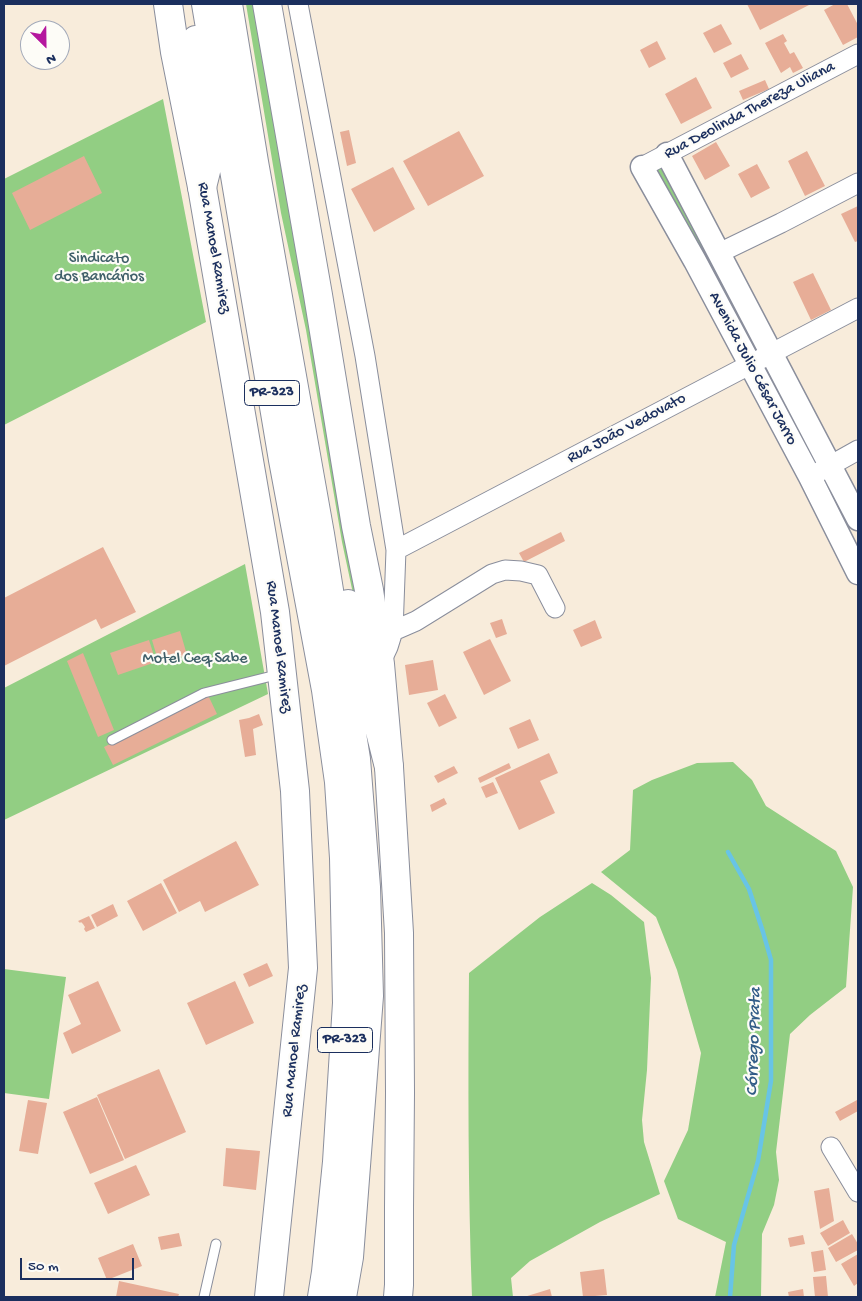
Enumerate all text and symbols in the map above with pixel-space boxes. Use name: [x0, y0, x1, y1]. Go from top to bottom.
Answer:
north arrow: [20, 20, 70, 70]
text: N: [43, 49, 58, 68]
street label: Rua Deolinda Thereza Uliana: [661, 58, 839, 164]
street label: Rua Manoel Ramirez: [192, 181, 234, 315]
park label: Sindicato dos Bancários: [54, 250, 144, 288]
street label: Avenida Julio César Jarro: [703, 289, 801, 449]
road number: PR-323: [244, 380, 300, 406]
street label: Rua João Vedovato: [564, 390, 690, 468]
street label: Rua Manoel Ramirez: [260, 580, 296, 714]
park label: Motel Ceq Sabe: [143, 650, 247, 670]
street label: Rua Manoel Ramirez: [278, 984, 312, 1118]
water label: Córrego Prata: [742, 987, 768, 1097]
road number: PR-323: [318, 1028, 372, 1052]
scale bar: [22, 1248, 136, 1280]
text: 50 m: [28, 1258, 59, 1276]

